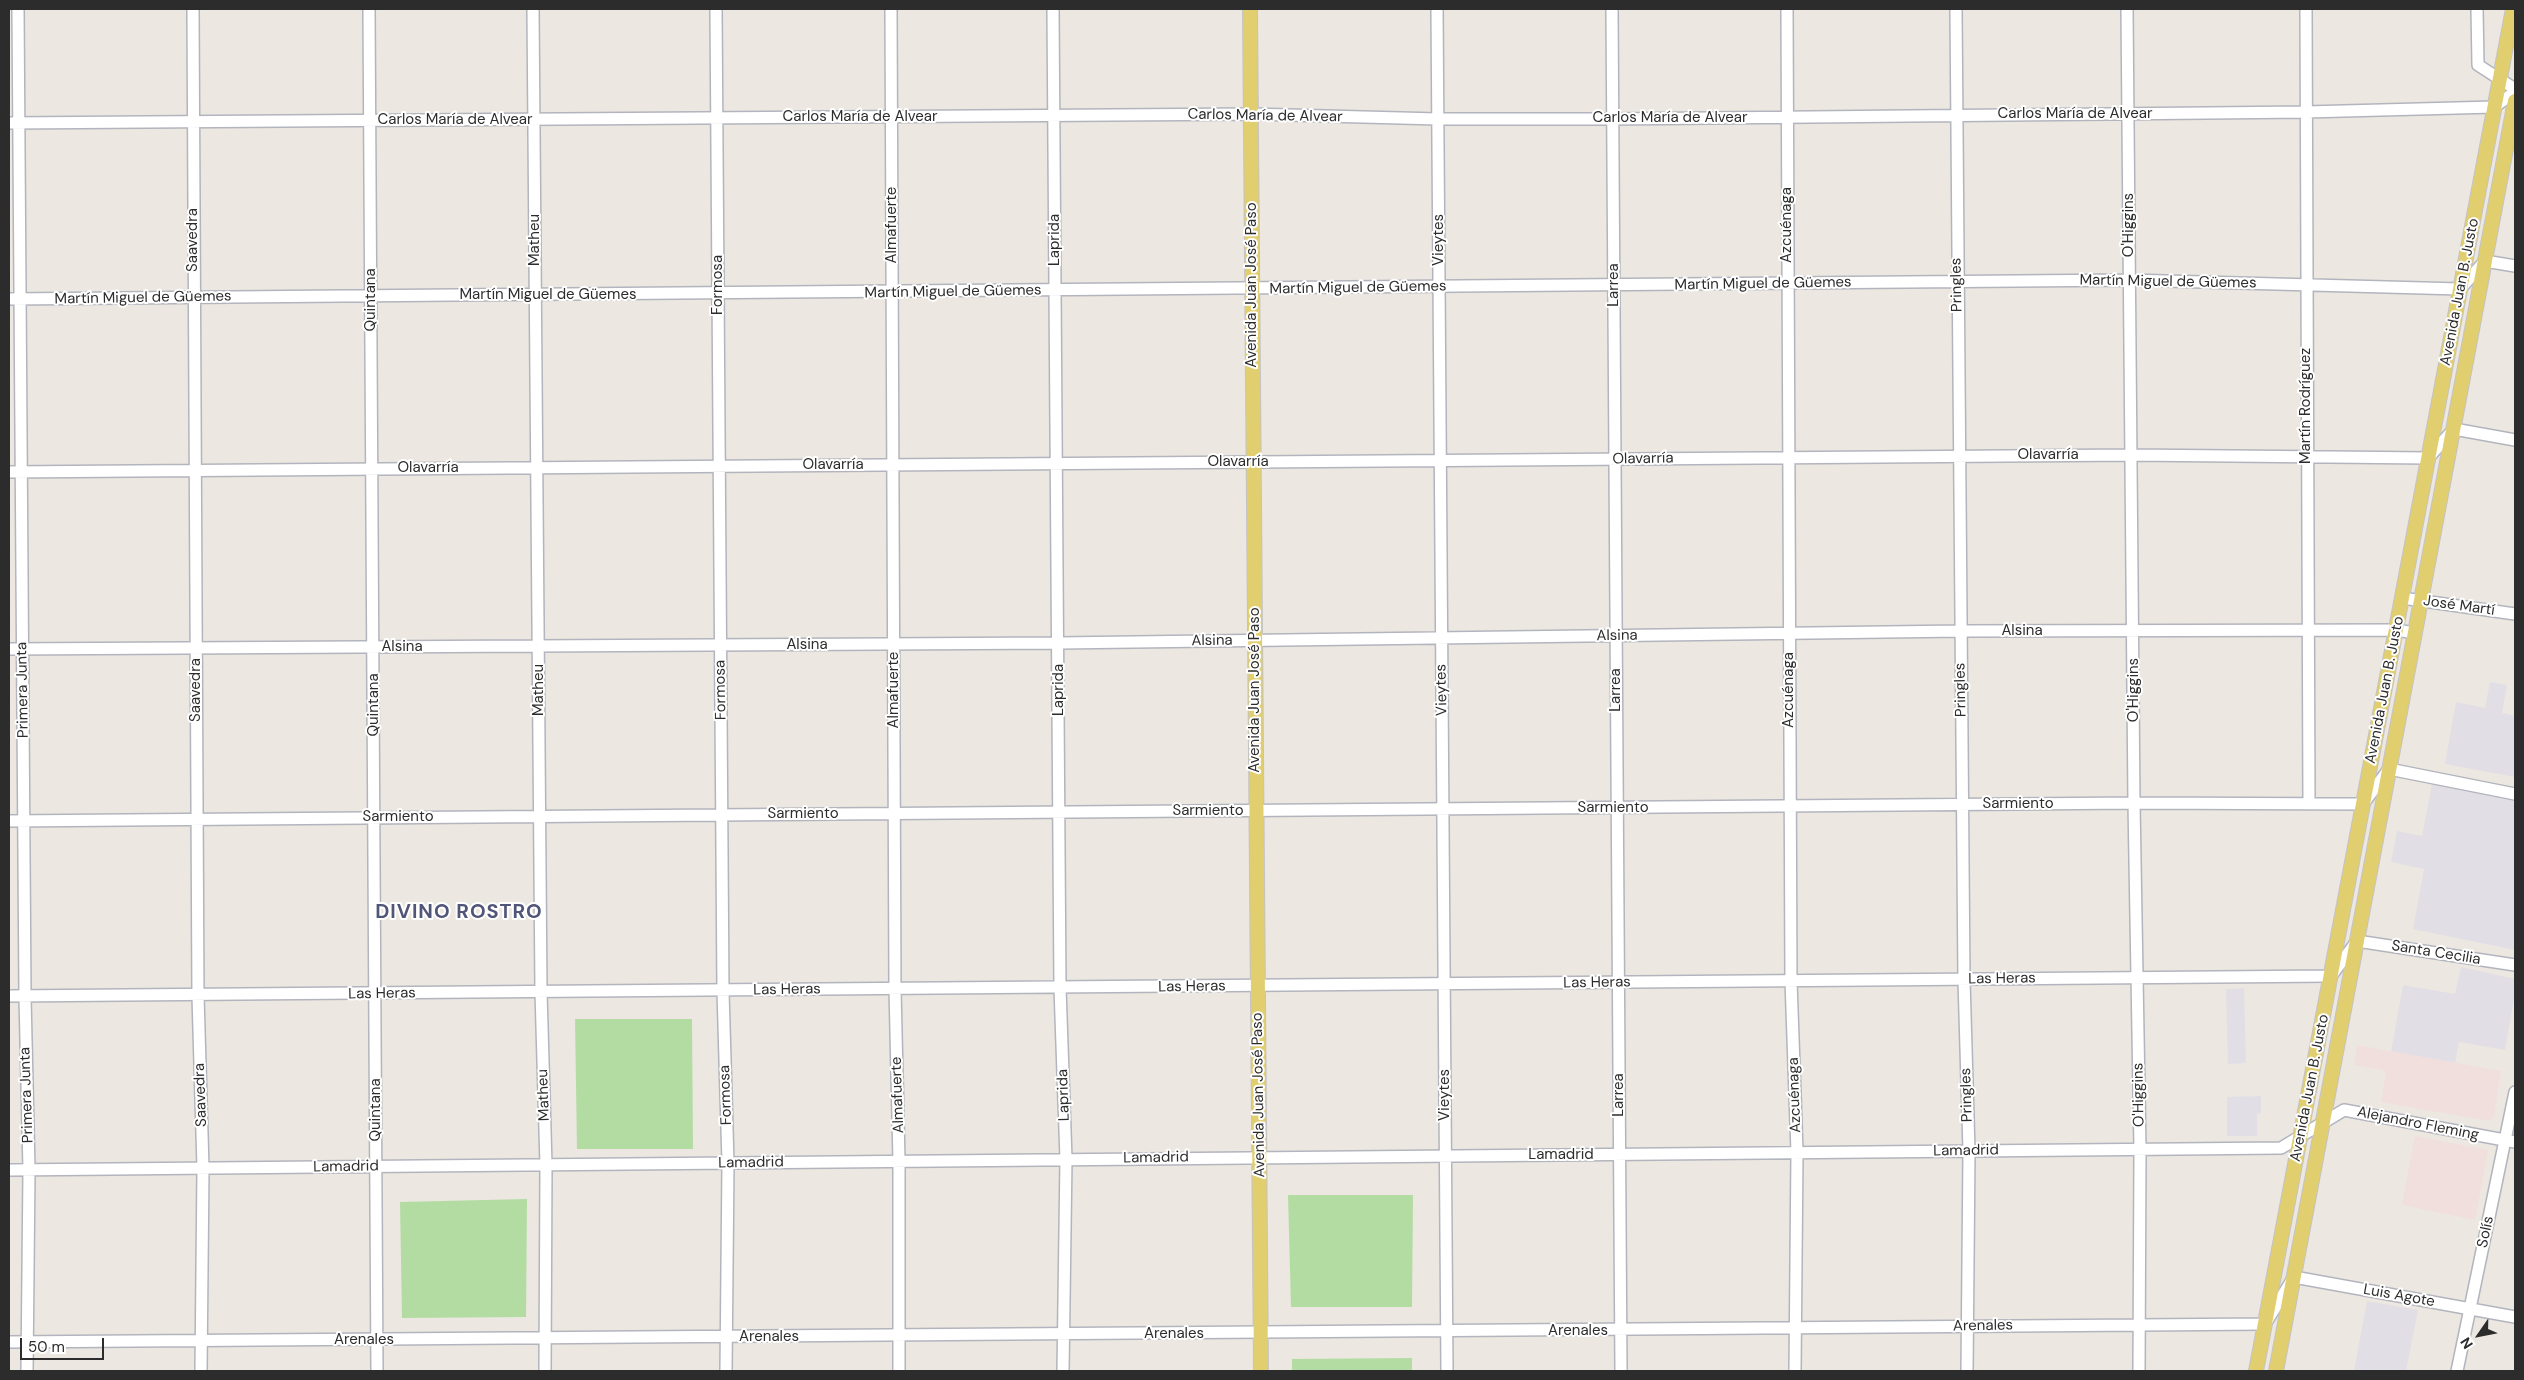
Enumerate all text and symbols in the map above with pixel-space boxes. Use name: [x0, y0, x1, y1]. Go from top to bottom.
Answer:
street label: Carlos María de Alvear: [1997, 105, 2153, 123]
street label: Carlos María de Alvear: [1187, 106, 1343, 126]
street label: Carlos María de Alvear: [782, 108, 938, 126]
street label: Carlos María de Alvear: [1592, 109, 1748, 127]
street label: Carlos María de Alvear: [377, 111, 533, 129]
street label: Almafuerte: [883, 187, 901, 263]
street label: Azcuénaga: [1778, 187, 1796, 263]
street label: O'Higgins: [2120, 193, 2138, 257]
street label: Avenida Juan José Paso: [1243, 202, 1261, 368]
street label: Saavedra: [184, 208, 202, 272]
street label: Matheu: [526, 214, 544, 266]
street label: Laprida: [1046, 214, 1064, 266]
street label: Vieytes: [1430, 214, 1448, 266]
street label: Avenida Juan B. Justo: [2437, 217, 2483, 367]
street label: Formosa: [709, 255, 727, 315]
street label: Pringles: [1948, 258, 1966, 312]
street label: Larrea: [1605, 263, 1623, 307]
street label: Quintana: [362, 268, 380, 332]
street label: Martín Miguel de Güemes: [2079, 271, 2257, 293]
street label: Martín Miguel de Güemes: [1674, 273, 1852, 295]
street label: Martín Miguel de Güemes: [1269, 277, 1447, 299]
street label: Martín Miguel de Güemes: [864, 281, 1042, 303]
street label: Martín Miguel de Güemes: [460, 286, 636, 304]
street label: Martín Miguel de Güemes: [54, 287, 232, 309]
street label: Martín Rodríguez: [2297, 348, 2315, 464]
street label: Olavarría: [2017, 446, 2079, 464]
street label: Olavarría: [1612, 449, 1674, 469]
street label: Olavarría: [1207, 453, 1269, 471]
street label: Olavarría: [802, 456, 864, 474]
street label: Olavarría: [397, 459, 459, 477]
street label: José Martí: [2422, 592, 2496, 620]
street label: Avenida Juan José Paso: [1246, 607, 1264, 773]
street label: Avenida Juan B. Justo: [2362, 615, 2408, 765]
street label: Alsina: [2001, 622, 2043, 640]
street label: Alsina: [1596, 627, 1638, 645]
street label: Alsina: [1191, 632, 1233, 650]
street label: Alsina: [786, 636, 828, 654]
street label: Alsina: [381, 638, 423, 656]
street label: Primera Junta: [13, 642, 33, 738]
street label: Almafuerte: [885, 652, 903, 728]
street label: Azcuénaga: [1780, 652, 1798, 728]
street label: Saavedra: [187, 658, 205, 722]
street label: O'Higgins: [2125, 658, 2143, 722]
street label: Formosa: [711, 660, 731, 720]
street label: Pringles: [1952, 663, 1970, 717]
street label: Matheu: [530, 664, 548, 716]
street label: Laprida: [1050, 664, 1068, 716]
street label: Vieytes: [1433, 664, 1451, 716]
street label: Larrea: [1607, 668, 1625, 712]
street label: Quintana: [365, 673, 383, 737]
street label: Sarmiento: [1982, 795, 2054, 813]
street label: Sarmiento: [1577, 799, 1649, 817]
street label: Sarmiento: [1172, 802, 1244, 820]
street label: Sarmiento: [767, 805, 839, 823]
street label: Sarmiento: [362, 808, 434, 826]
district label: DIVINO ROSTRO: [374, 901, 544, 925]
street label: Santa Cecilia: [2390, 937, 2482, 969]
street label: Las Heras: [1968, 969, 2036, 989]
street label: Las Heras: [1563, 973, 1631, 993]
street label: Las Heras: [1158, 977, 1226, 997]
street label: Las Heras: [753, 980, 821, 1000]
street label: Las Heras: [348, 984, 416, 1004]
street label: Avenida Juan José Paso: [1249, 1012, 1269, 1178]
street label: Avenida Juan B. Justo: [2287, 1013, 2333, 1163]
street label: Primera Junta: [16, 1047, 38, 1143]
street label: Almafuerte: [888, 1056, 908, 1134]
street label: Azcuénaga: [1785, 1057, 1805, 1133]
street label: Saavedra: [191, 1063, 211, 1127]
street label: O'Higgins: [2129, 1063, 2149, 1127]
street label: Formosa: [716, 1065, 736, 1125]
street label: Pringles: [1957, 1068, 1977, 1122]
street label: Matheu: [534, 1069, 554, 1121]
street label: Laprida: [1054, 1069, 1074, 1121]
street label: Vieytes: [1436, 1069, 1454, 1121]
street label: Larrea: [1610, 1073, 1628, 1117]
street label: Quintana: [367, 1078, 385, 1142]
street label: Alejandro Fleming: [2356, 1103, 2480, 1145]
street label: Lamadrid: [1933, 1141, 1999, 1161]
street label: Lamadrid: [1528, 1146, 1594, 1164]
street label: Lamadrid: [1123, 1148, 1189, 1168]
street label: Lamadrid: [718, 1153, 784, 1173]
street label: Lamadrid: [313, 1157, 379, 1177]
street label: Solís: [2474, 1215, 2498, 1249]
street label: Luis Agote: [2362, 1281, 2436, 1311]
north arrow: [2454, 1310, 2504, 1360]
street label: Arenales: [1953, 1316, 2013, 1336]
street label: Arenales: [1548, 1322, 1608, 1340]
street label: Arenales: [1144, 1325, 1204, 1343]
scale bar: [22, 1328, 106, 1360]
street label: Arenales: [739, 1328, 799, 1346]
street label: Arenales: [334, 1331, 394, 1349]
text: N: [2456, 1334, 2477, 1352]
text: 50 m: [28, 1337, 65, 1357]

